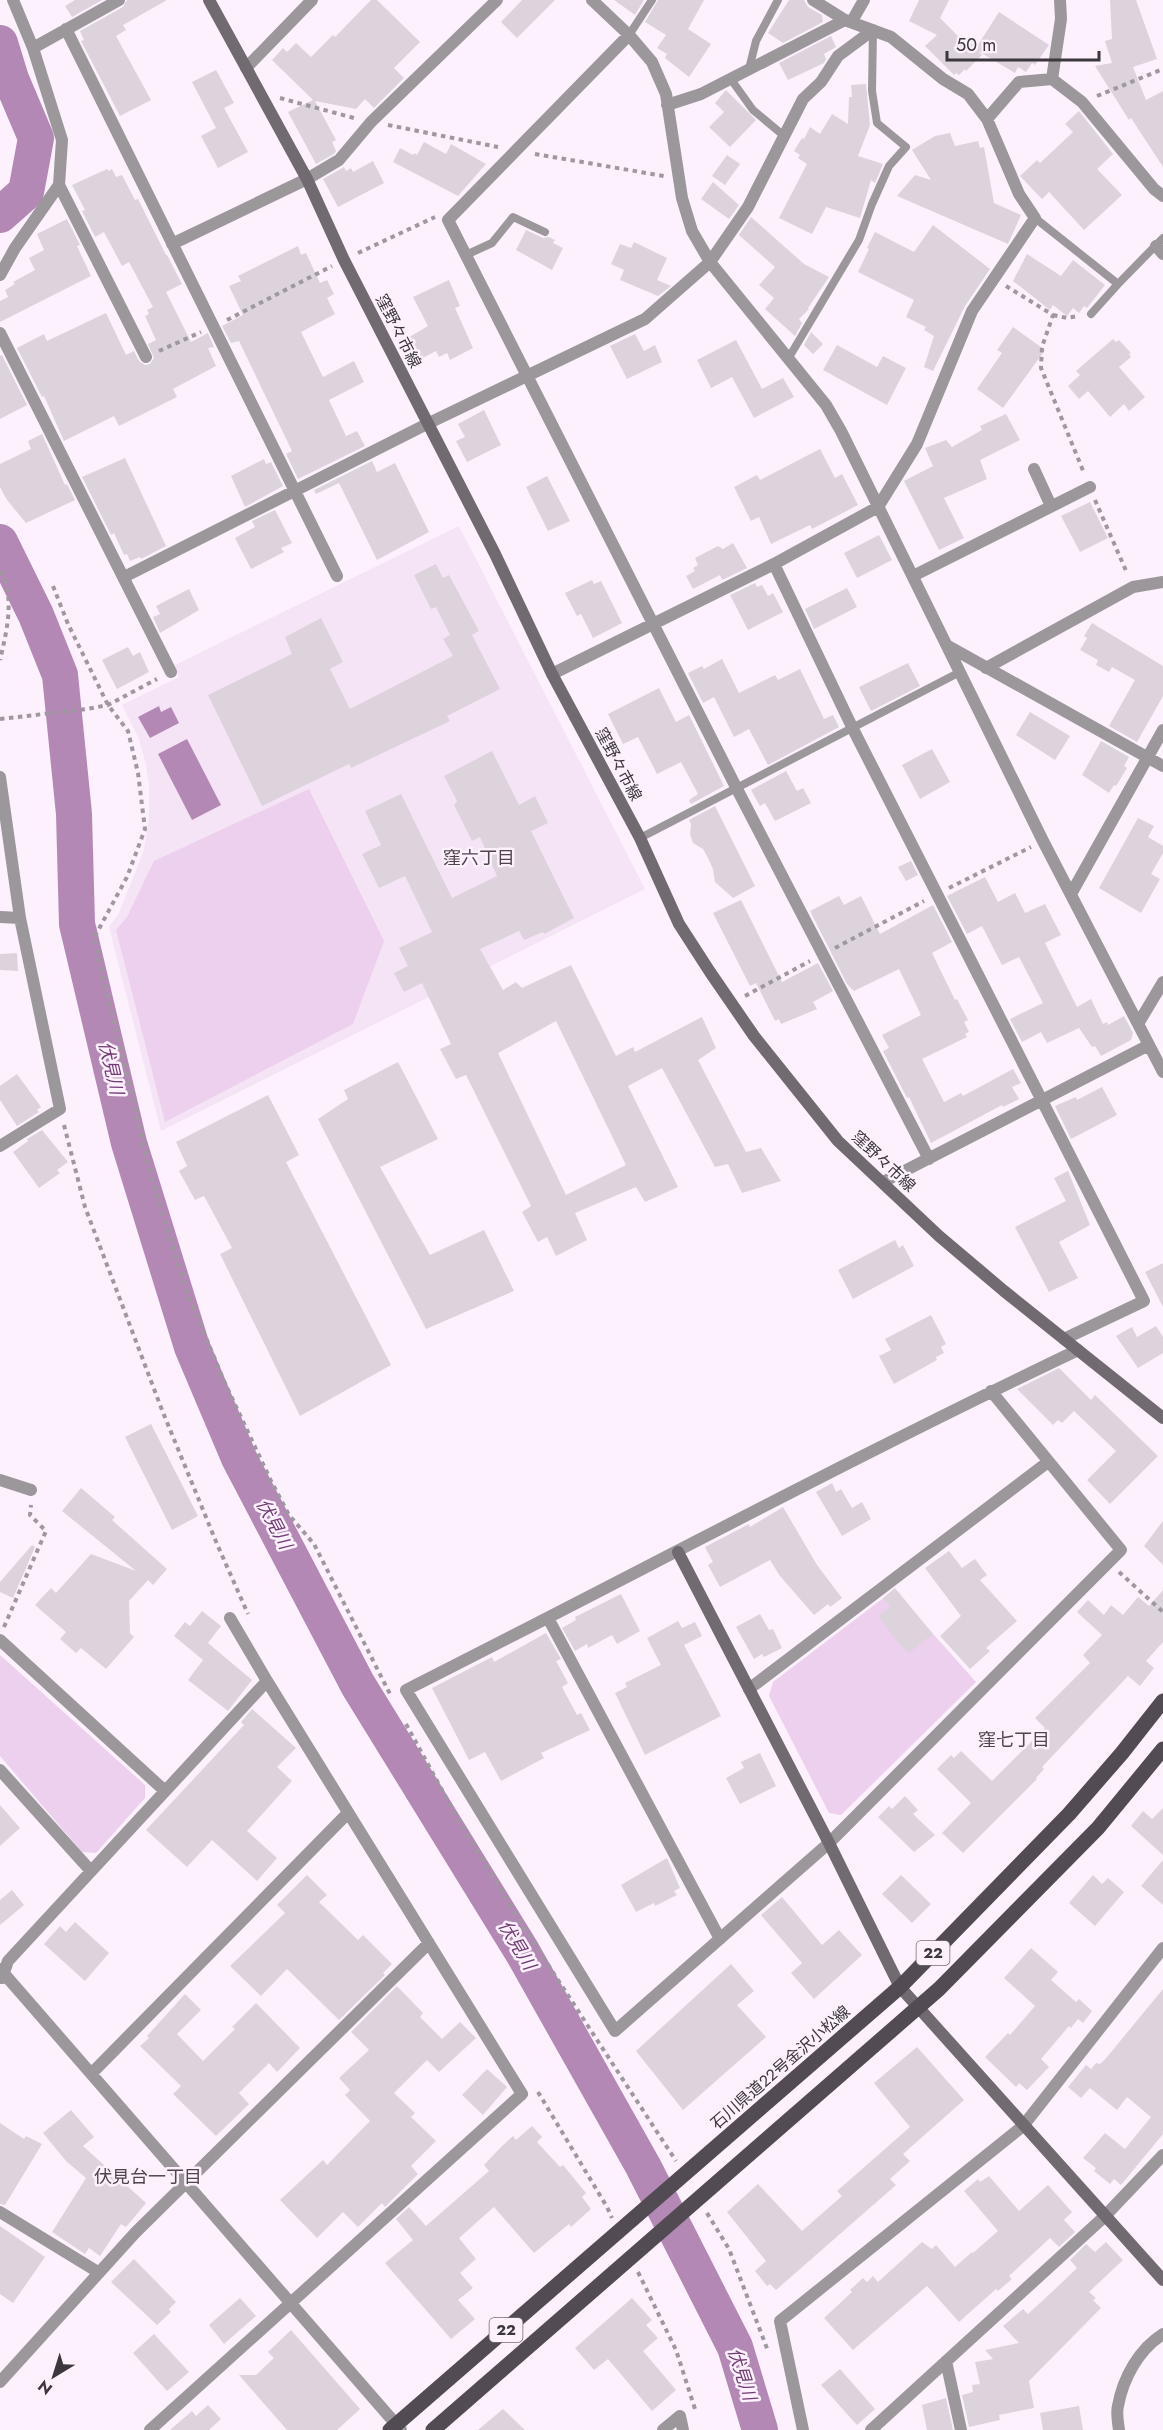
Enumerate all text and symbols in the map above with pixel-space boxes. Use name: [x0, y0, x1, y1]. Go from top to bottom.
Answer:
scale bar: [947, 24, 1098, 62]
text: 50 m: [956, 32, 996, 58]
street label: 窪野々市線: [370, 290, 427, 372]
street label: 窪野々市線: [590, 724, 647, 805]
district label: 窪六丁目: [443, 845, 515, 871]
water label: 伏見川: [92, 1039, 130, 1099]
street label: 窪野々市線: [847, 1126, 921, 1197]
water label: 伏見川: [250, 1494, 299, 1556]
district label: 窪七丁目: [978, 1727, 1050, 1753]
water label: 伏見川: [492, 1915, 543, 1977]
road number: 22: [916, 1941, 950, 1965]
street label: 石川県道22号金沢小松線: [706, 2000, 855, 2135]
district label: 伏見台一丁目: [94, 2164, 202, 2190]
road number: 22: [490, 2318, 522, 2342]
water label: 伏見川: [721, 2344, 763, 2406]
north arrow: [24, 2346, 84, 2406]
text: N: [33, 2374, 57, 2400]

